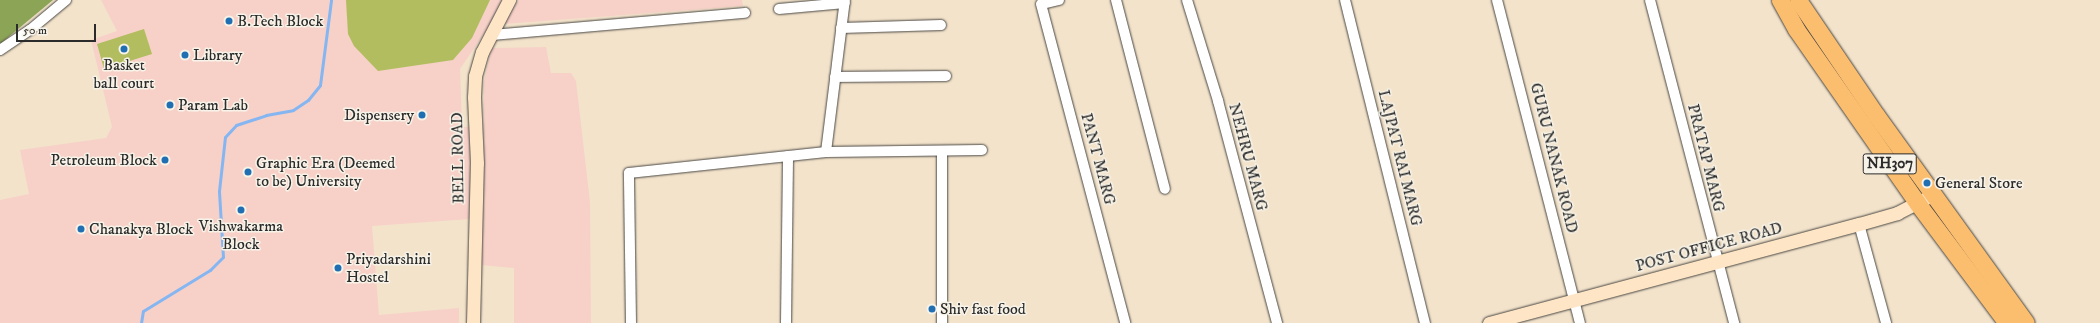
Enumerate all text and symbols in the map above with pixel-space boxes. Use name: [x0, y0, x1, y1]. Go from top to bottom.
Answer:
place label: B.Tech Block: [237, 11, 323, 31]
scale bar: [18, 16, 98, 42]
marker: B.Tech Block: [224, 16, 234, 26]
text: 50 m: [23, 23, 47, 38]
marker: Basket ball court: [119, 44, 129, 54]
place label: Library: [193, 45, 242, 65]
marker: Library: [180, 50, 190, 60]
place label: Basket ball court: [94, 55, 154, 93]
street label: GURU NANAK ROAD: [1526, 81, 1582, 235]
street label: LAJPAT RAI MARG: [1374, 88, 1426, 228]
place label: Param Lab: [178, 95, 248, 115]
marker: Param Lab: [165, 100, 175, 110]
street label: NEHRU MARG: [1224, 101, 1272, 213]
street label: PRATAP MARG: [1683, 102, 1729, 214]
place label: Dispensery: [344, 105, 414, 125]
marker: Dispensery: [417, 110, 427, 120]
street label: PANT MARG: [1077, 111, 1119, 207]
street label: BELL ROAD: [448, 112, 468, 204]
place label: Petroleum Block: [51, 150, 157, 170]
road number: NH307: [1862, 151, 1918, 177]
place label: Graphic Era (Deemed to be) University: [256, 153, 395, 191]
marker: Petroleum Block: [160, 155, 170, 165]
marker: Graphic Era (Deemed to be) University: [243, 167, 253, 177]
place label: General Store: [1935, 173, 2023, 193]
marker: General Store: [1922, 178, 1932, 188]
marker: Vishwakarma Block: [236, 205, 246, 215]
place label: Vishwakarma Block: [199, 216, 283, 254]
street label: POST OFFICE ROAD: [1634, 218, 1784, 276]
place label: Chanakya Block: [89, 219, 193, 239]
marker: Chanakya Block: [76, 224, 86, 234]
place label: Priyadarshini Hostel: [346, 249, 431, 287]
marker: Priyadarshini Hostel: [333, 263, 343, 273]
place label: Shiv fast food: [940, 299, 1026, 319]
marker: Shiv fast food: [927, 304, 937, 314]

